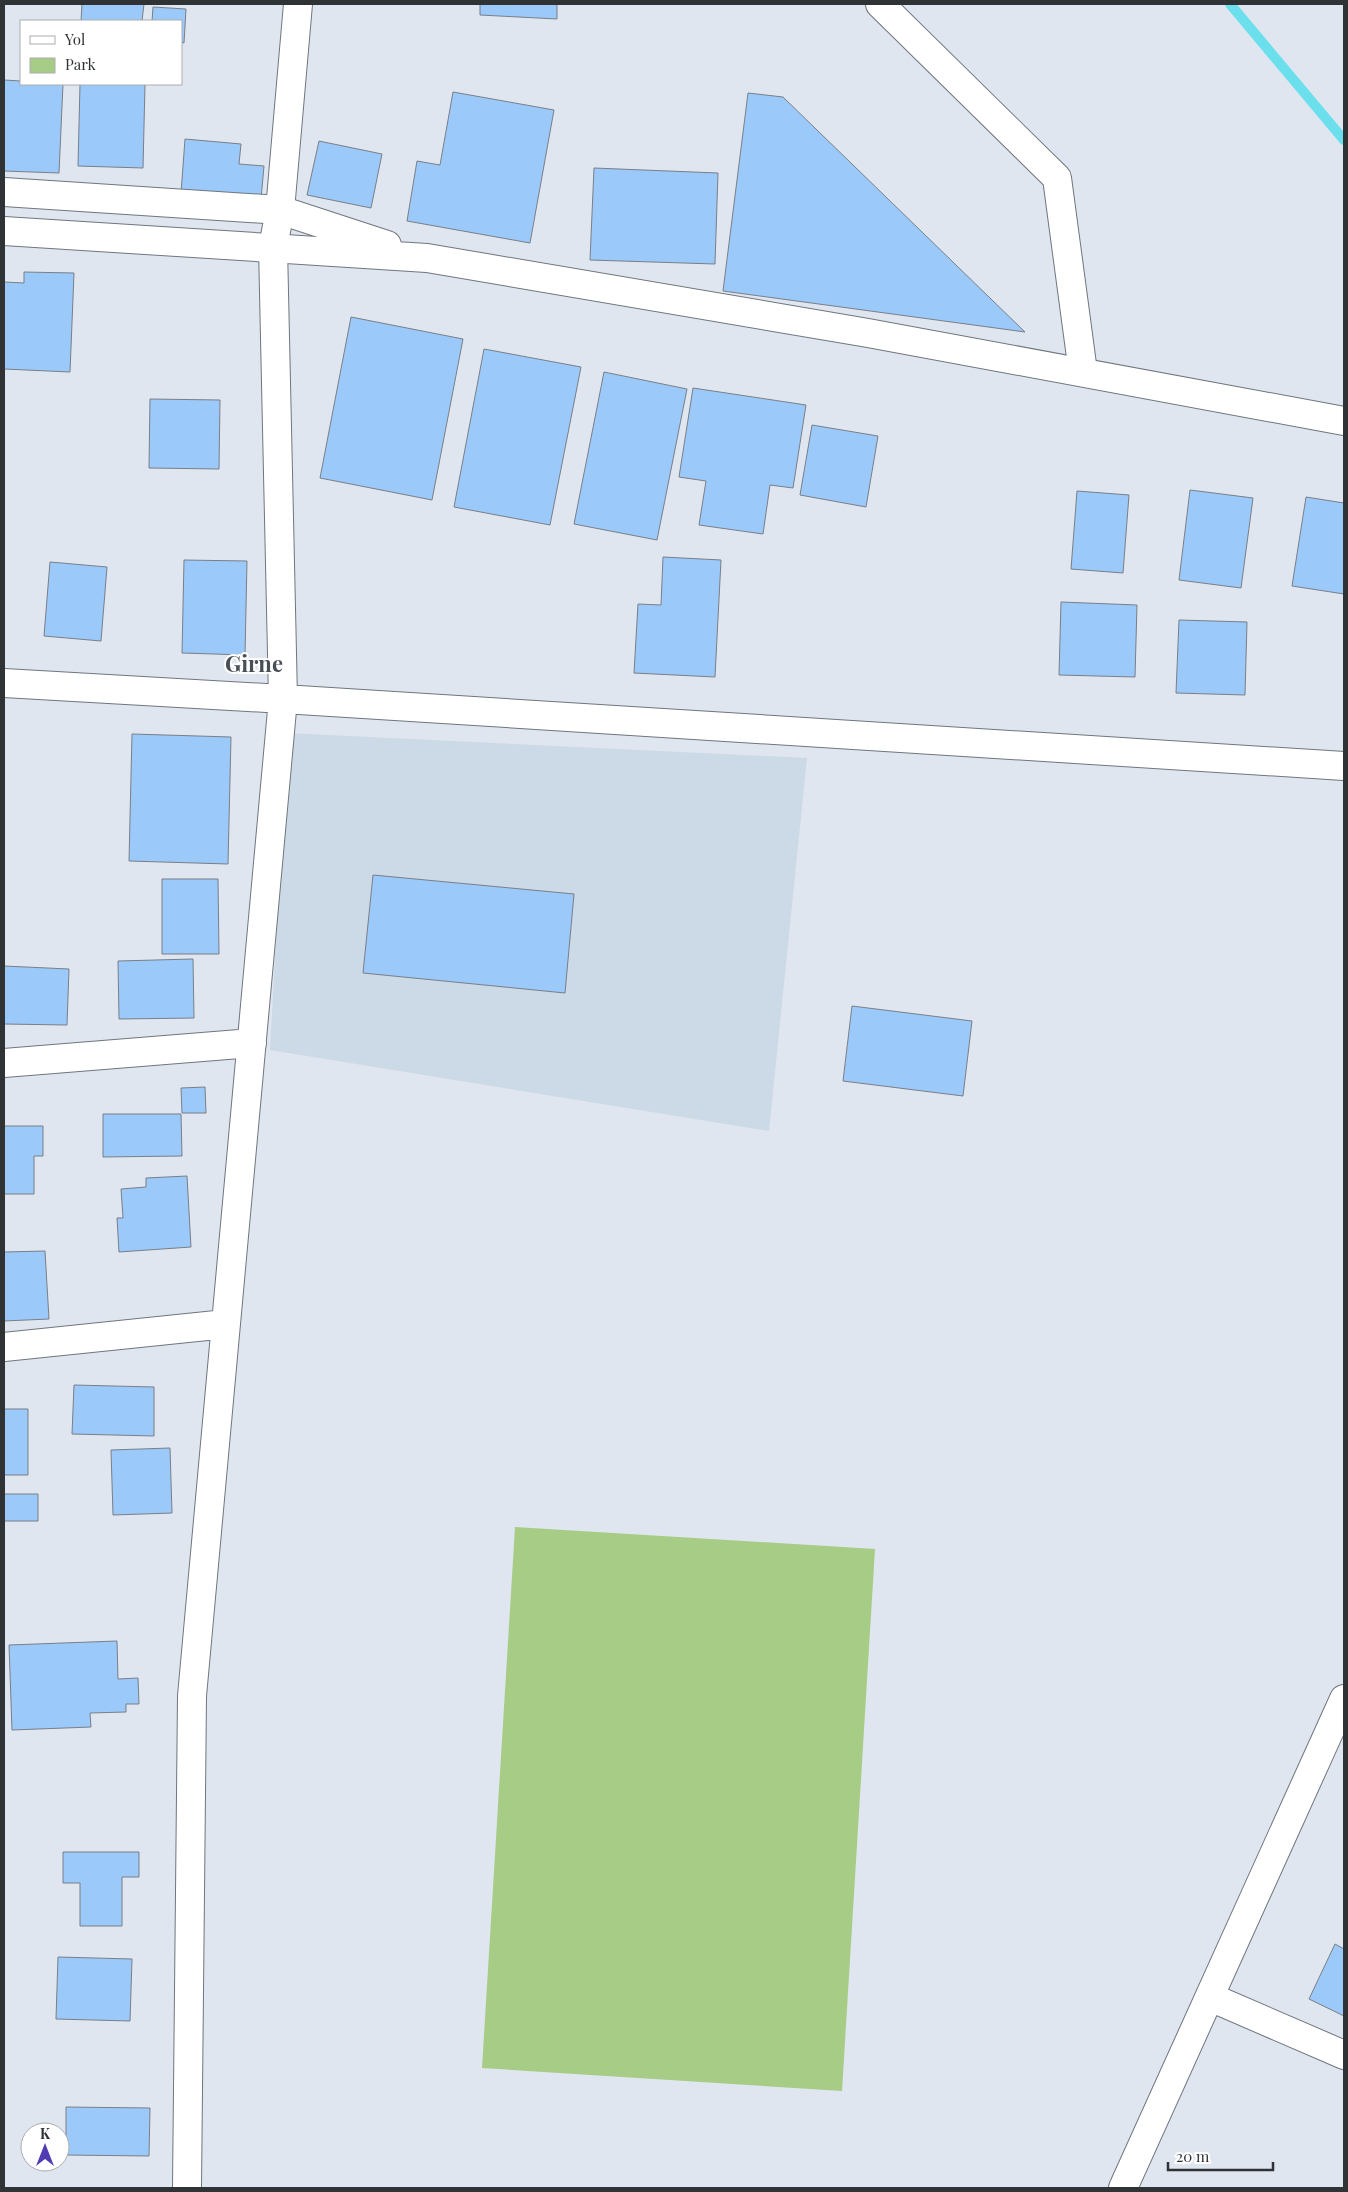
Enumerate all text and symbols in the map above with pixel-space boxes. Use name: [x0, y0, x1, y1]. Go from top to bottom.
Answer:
legend: [20, 20, 182, 85]
text: Yol: [64, 29, 85, 49]
text: Park: [65, 54, 97, 74]
district label: Girne: [225, 648, 283, 678]
north arrow: [20, 2122, 70, 2172]
text: K: [40, 2124, 51, 2143]
scale bar: [1168, 2140, 1273, 2172]
text: 20 m: [1176, 2146, 1210, 2166]

